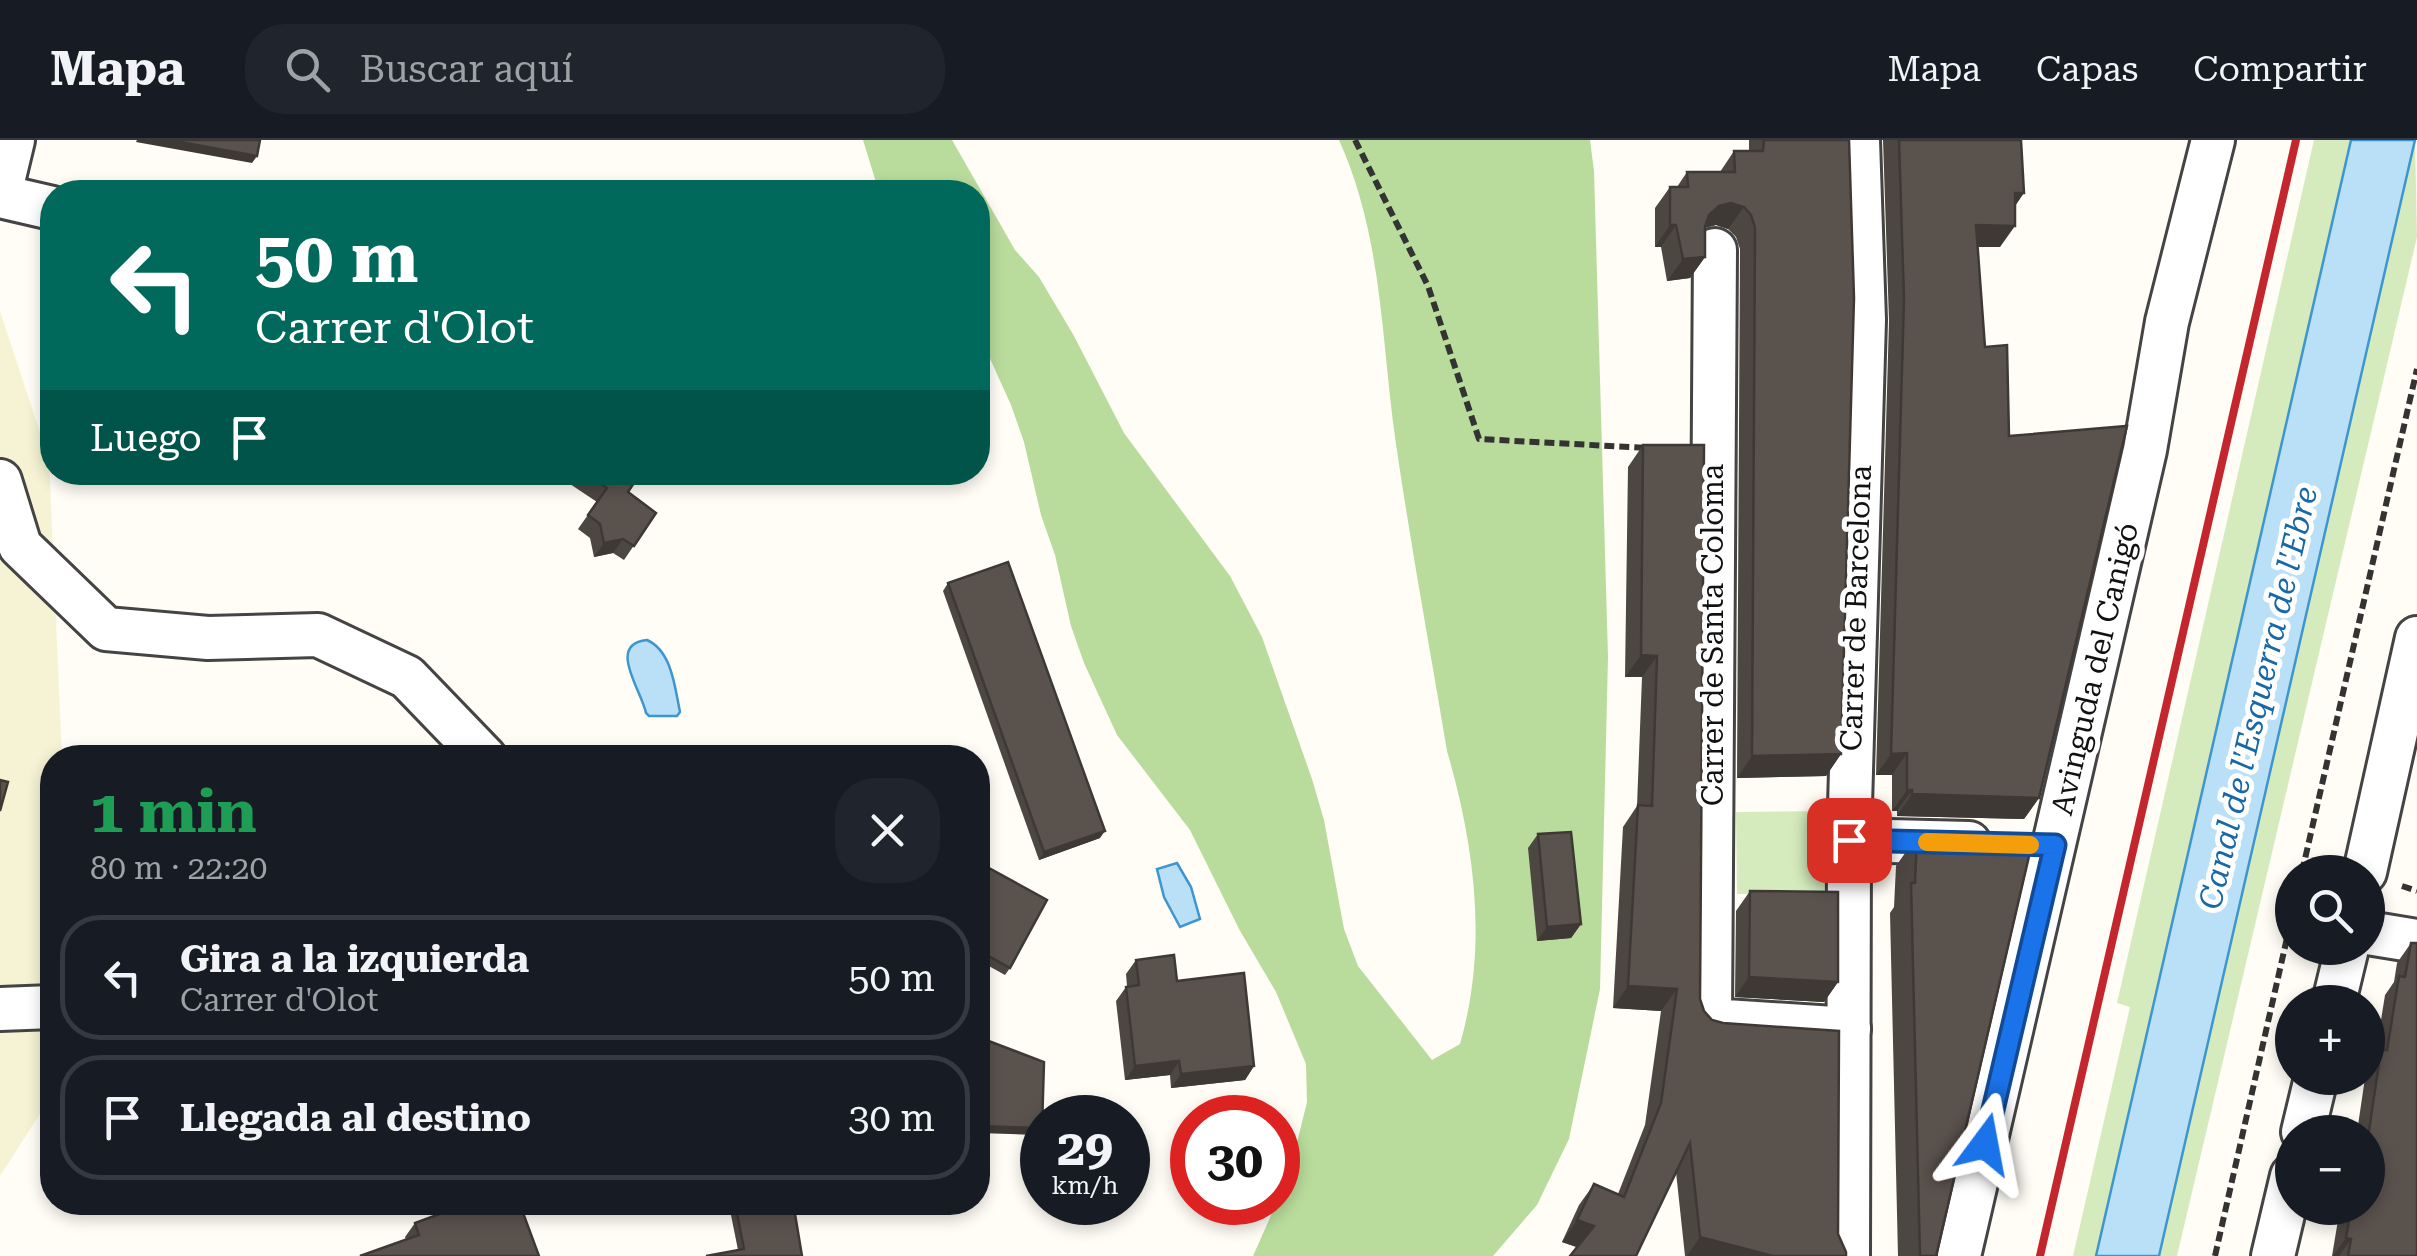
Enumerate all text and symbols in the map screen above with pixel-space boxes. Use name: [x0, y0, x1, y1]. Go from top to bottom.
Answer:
search box: [245, 24, 945, 114]
text: Mapa: [50, 41, 185, 97]
icon: search: [280, 42, 335, 97]
text: Buscar aquí: [360, 47, 574, 91]
text: Mapa: [1888, 49, 1981, 90]
text: Capas: [2036, 49, 2138, 90]
text: Compartir: [2193, 49, 2367, 90]
text: 50 m: [255, 217, 419, 299]
icon: left: [90, 220, 220, 350]
text: Carrer d'Olot: [255, 301, 534, 354]
icon: arrive: [222, 410, 277, 465]
text: Luego: [90, 416, 202, 460]
street label: Carrer de Santa Coloma: [1695, 464, 1730, 806]
street label: Carrer de Barcelona: [1833, 464, 1878, 752]
water label: Canal de l'Esquerra de l'Ebre: [2191, 483, 2325, 913]
street label: Avinguda del Canigó: [2044, 519, 2145, 818]
text: 1 min: [90, 776, 257, 847]
button: close: [835, 778, 940, 883]
pin: [1807, 798, 1892, 883]
icon: arrive: [1822, 813, 1877, 868]
text: 80 m · 22:20: [90, 849, 267, 887]
map controls: [2275, 855, 2385, 1225]
button: search: [2275, 855, 2385, 965]
text: Gira a la izquierda: [180, 937, 529, 981]
icon: left: [95, 950, 150, 1005]
text: 50 m: [848, 956, 935, 1000]
text: Carrer d'Olot: [180, 981, 378, 1019]
button: +: [2275, 985, 2385, 1095]
icon: arrive: [95, 1090, 150, 1145]
position arrow: [1933, 1092, 2037, 1196]
speed limit sign: 30: [1170, 1095, 1300, 1225]
text: Llegada al destino: [180, 1096, 531, 1140]
text: 30 m: [848, 1096, 935, 1140]
button: −: [2275, 1115, 2385, 1225]
text: 29: [1057, 1119, 1113, 1177]
text: km/h: [1052, 1171, 1118, 1200]

